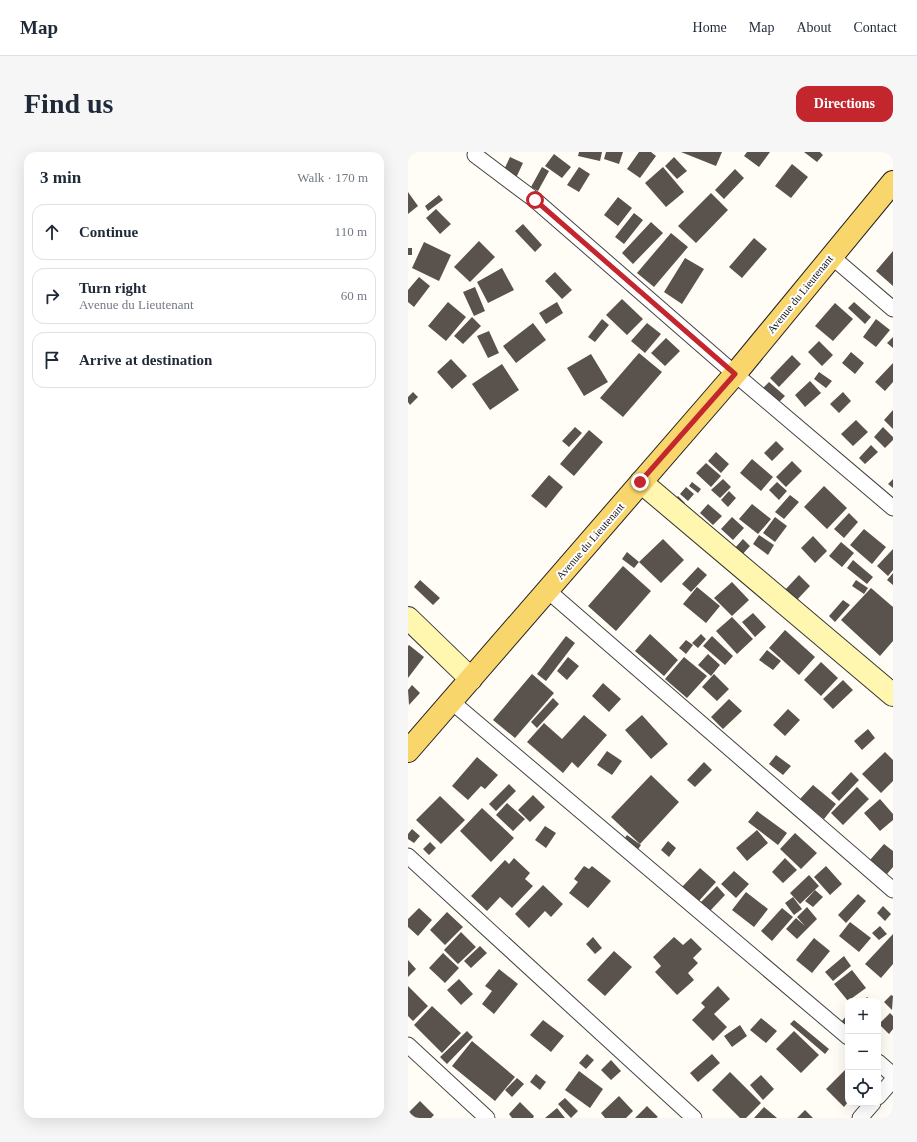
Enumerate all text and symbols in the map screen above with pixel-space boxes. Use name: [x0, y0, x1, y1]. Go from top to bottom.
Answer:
text: Map: [20, 17, 58, 38]
text: Home: [693, 20, 727, 35]
text: Map: [749, 20, 774, 35]
text: About: [796, 20, 831, 35]
text: Contact: [853, 20, 897, 35]
button: Directions: [796, 86, 893, 122]
text: Find us: [24, 88, 114, 119]
text: 3 min: [40, 168, 81, 187]
text: Walk · 170 m: [297, 170, 368, 185]
route start: [526, 191, 544, 209]
icon: ahead: [41, 221, 63, 243]
text: Continue: [79, 224, 138, 240]
text: 110 m: [335, 224, 367, 239]
street label: Avenue du Lieutenant: [765, 253, 835, 335]
text: Turn right: [79, 280, 146, 296]
icon: right: [41, 285, 63, 307]
text: 60 m: [341, 288, 367, 303]
text: Avenue du Lieutenant: [79, 297, 194, 312]
icon: arrive: [41, 349, 63, 371]
text: Arrive at destination: [79, 352, 212, 368]
route end: [631, 473, 649, 491]
street label: Avenue du Lieutenant: [554, 500, 626, 582]
map controls: [845, 998, 881, 1106]
button: +: [845, 998, 881, 1034]
button: −: [845, 1034, 881, 1070]
button: locate: [845, 1070, 881, 1106]

